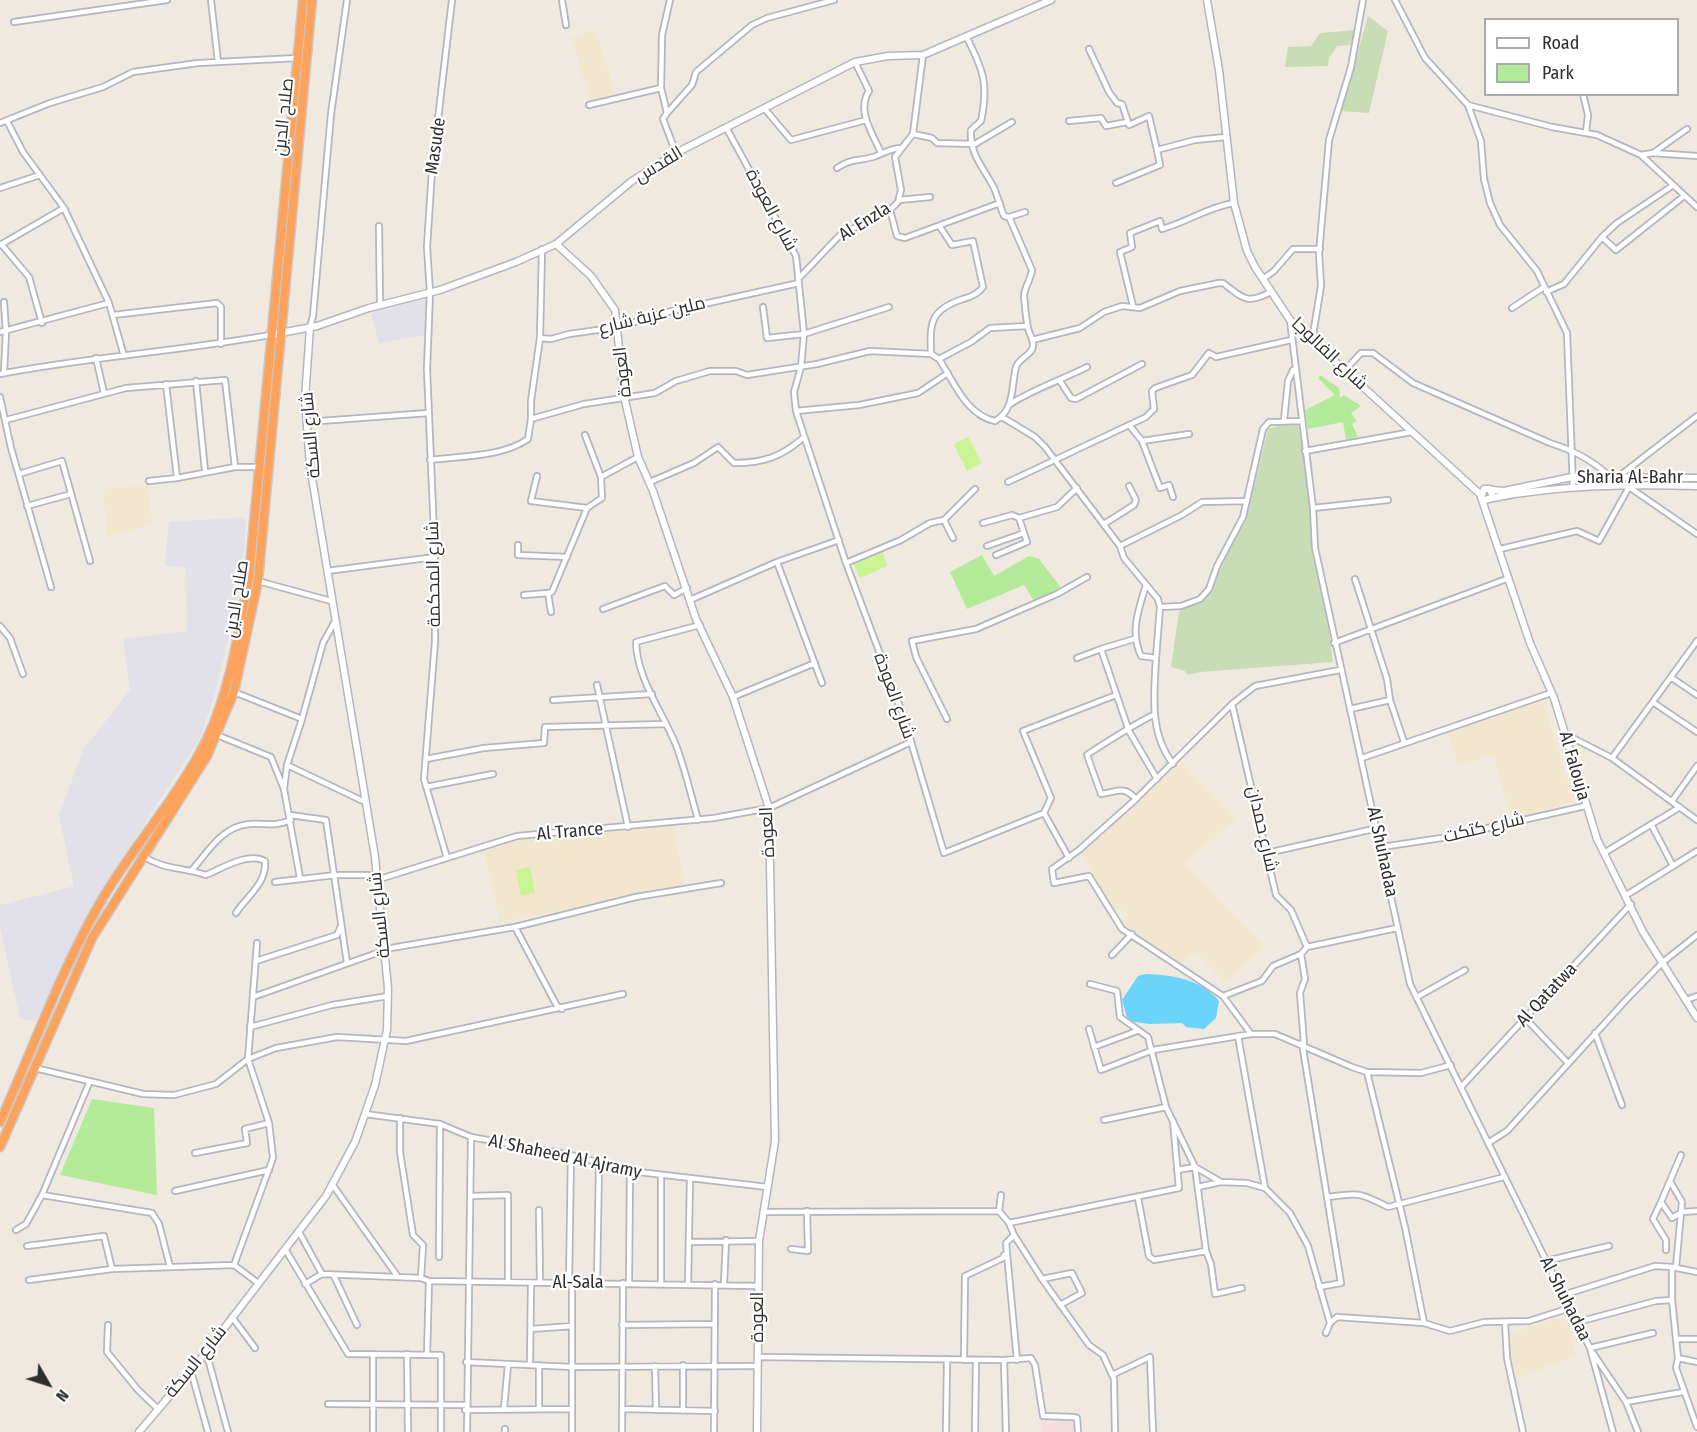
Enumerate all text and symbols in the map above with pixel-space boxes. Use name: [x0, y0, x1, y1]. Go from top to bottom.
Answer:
legend: [1484, 18, 1679, 96]
text: Road: [1542, 32, 1579, 54]
text: Park: [1542, 62, 1574, 84]
street label: صلاح الدين: [269, 77, 299, 157]
street label: Masude: [421, 116, 451, 176]
street label: القدس: [631, 142, 687, 188]
street label: شارع العودة: [740, 165, 802, 255]
street label: Al Enzla: [835, 198, 895, 246]
street label: ملين عزبة شارع: [596, 292, 708, 340]
street label: شارع الفالوجا: [1286, 313, 1372, 395]
street label: العودة: [610, 346, 636, 398]
street label: شارع السكة: [296, 391, 326, 479]
street label: Sharia Al-Bahr: [1577, 467, 1683, 489]
street label: شارع المحكمة: [422, 521, 446, 627]
street label: صلاح الدين: [220, 559, 254, 639]
street label: شارع العودة: [868, 650, 920, 742]
street label: Al Falouja: [1554, 729, 1594, 803]
street label: شارع حمدان: [1242, 784, 1282, 874]
street label: Al Shuhadaa: [1362, 805, 1402, 899]
street label: العودة: [756, 806, 780, 858]
street label: شارع كتكت: [1442, 808, 1526, 848]
street label: Al Trance: [536, 818, 604, 846]
street label: شارع السكة: [365, 871, 395, 959]
street label: Al Qatatwa: [1512, 959, 1582, 1031]
street label: Al Shaheed Al Ajramy: [487, 1130, 643, 1184]
street label: Al Shuhadaa: [1535, 1253, 1595, 1345]
street label: Al-Sala: [552, 1272, 604, 1294]
street label: العودة: [747, 1292, 769, 1342]
street label: شارع السكة: [160, 1322, 232, 1402]
north arrow: [18, 1354, 78, 1414]
text: N: [52, 1386, 73, 1405]

